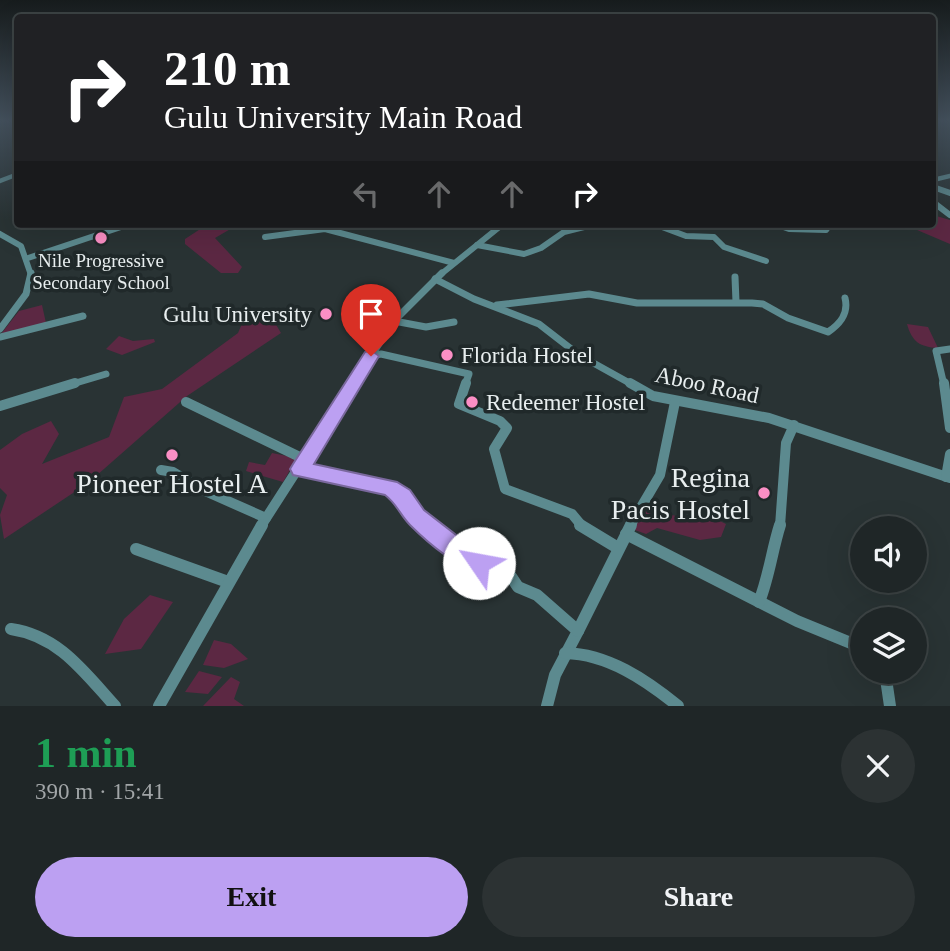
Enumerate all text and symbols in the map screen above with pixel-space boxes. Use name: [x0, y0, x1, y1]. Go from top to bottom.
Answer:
text: 210 m: [164, 41, 291, 96]
icon: right: [49, 42, 140, 133]
text: Gulu University Main Road: [164, 99, 522, 135]
icon: left: [347, 175, 385, 213]
icon: ahead: [420, 175, 458, 213]
icon: ahead: [493, 175, 531, 213]
icon: right: [566, 175, 604, 213]
marker: Nile Progressive Secondary School: [93, 230, 109, 246]
place label: Nile Progressive Secondary School: [32, 250, 170, 293]
pin: [341, 284, 401, 356]
icon: arrive: [352, 295, 390, 333]
place label: Gulu University: [163, 302, 312, 327]
marker: Gulu University: [318, 306, 334, 322]
place label: Florida Hostel: [461, 343, 593, 368]
marker: Florida Hostel: [439, 347, 455, 363]
street label: Aboo Road: [653, 362, 762, 408]
place label: Redeemer Hostel: [486, 390, 645, 415]
marker: Redeemer Hostel: [464, 394, 480, 410]
marker: Pioneer Hostel A: [164, 447, 180, 463]
place label: Regina Pacis Hostel: [611, 462, 751, 525]
place label: Pioneer Hostel A: [76, 468, 268, 499]
marker: Regina Pacis Hostel: [756, 485, 772, 501]
map controls: [850, 516, 927, 684]
button: sound: [850, 516, 927, 593]
position arrow: [442, 526, 516, 600]
button: layers: [850, 607, 927, 684]
button: close: [841, 729, 915, 803]
text: 1 min: [35, 730, 137, 776]
text: 390 m · 15:41: [35, 779, 165, 804]
button: Exit: [35, 857, 468, 937]
button: Share: [482, 857, 915, 937]

